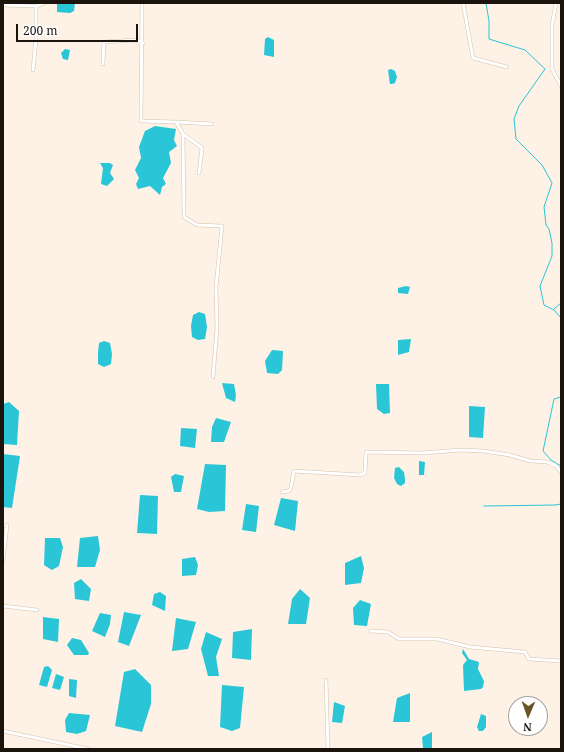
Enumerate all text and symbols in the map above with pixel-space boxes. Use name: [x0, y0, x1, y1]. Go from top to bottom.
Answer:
scale bar: [18, 16, 140, 42]
text: 200 m: [23, 22, 58, 39]
north arrow: [508, 696, 548, 736]
text: N: [523, 720, 532, 735]

